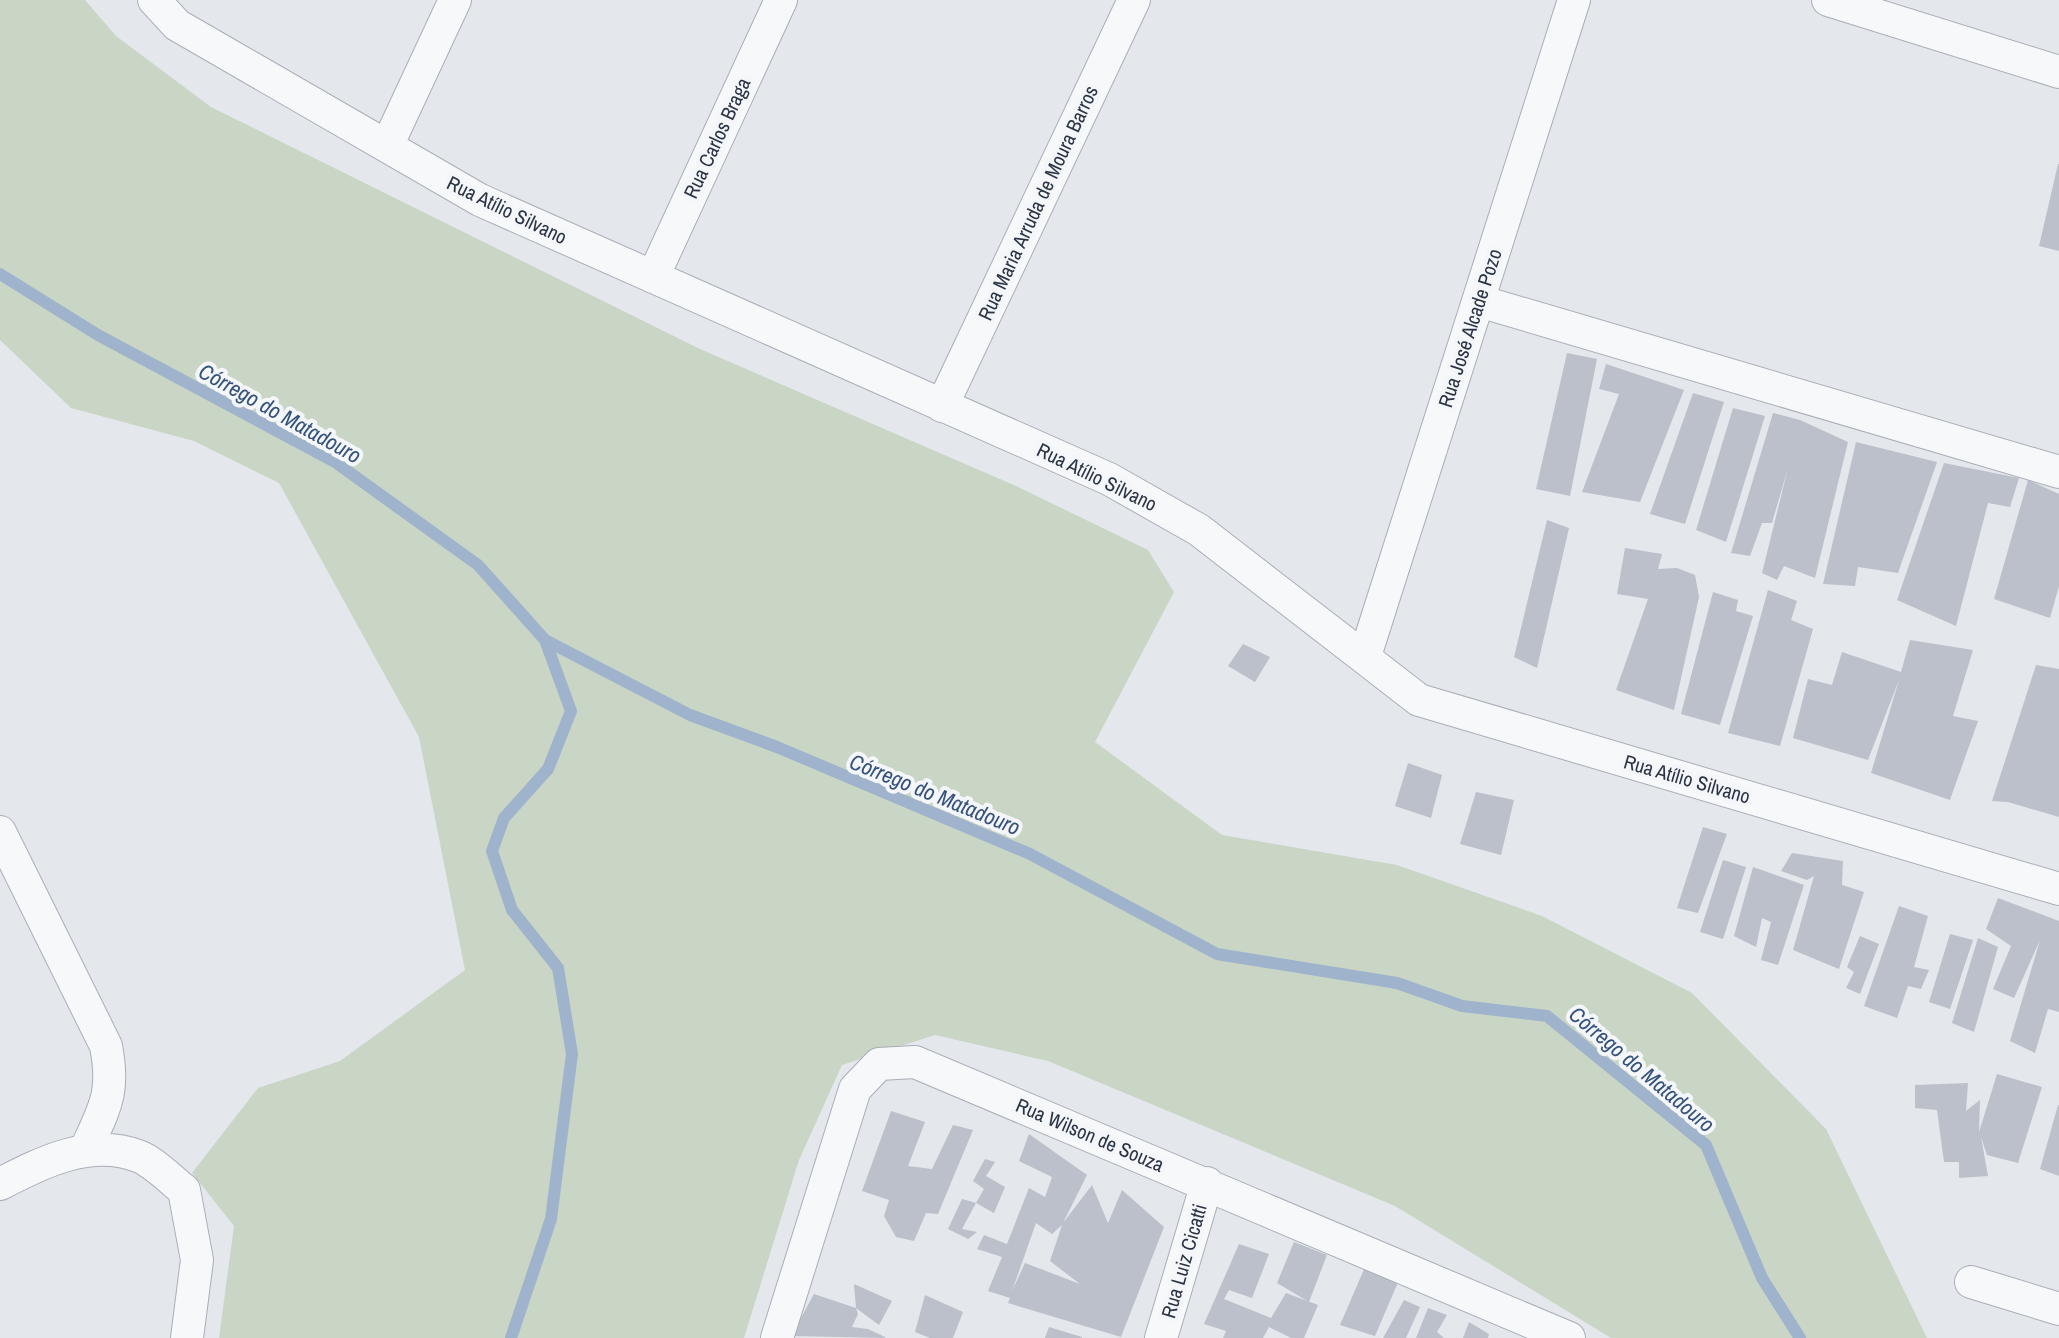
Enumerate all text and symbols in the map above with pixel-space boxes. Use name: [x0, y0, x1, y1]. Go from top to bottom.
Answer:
street label: Rua Carlos Braga: [677, 73, 756, 203]
street label: Rua Maria Arruda de Moura Barros: [971, 81, 1104, 325]
street label: Rua Atílio Silvano: [443, 169, 572, 250]
street label: Rua José Alcade Pozo: [1431, 245, 1508, 410]
water label: Córrego do Matadouro: [193, 356, 367, 470]
street label: Rua Atílio Silvano: [1033, 436, 1162, 517]
water label: Córrego do Matadouro: [845, 746, 1025, 842]
street label: Rua Atílio Silvano: [1621, 748, 1754, 809]
water label: Córrego do Matadouro: [1563, 999, 1721, 1139]
street label: Rua Wilson de Souza: [1012, 1091, 1168, 1178]
street label: Rua Luiz Cicatti: [1154, 1201, 1213, 1321]

